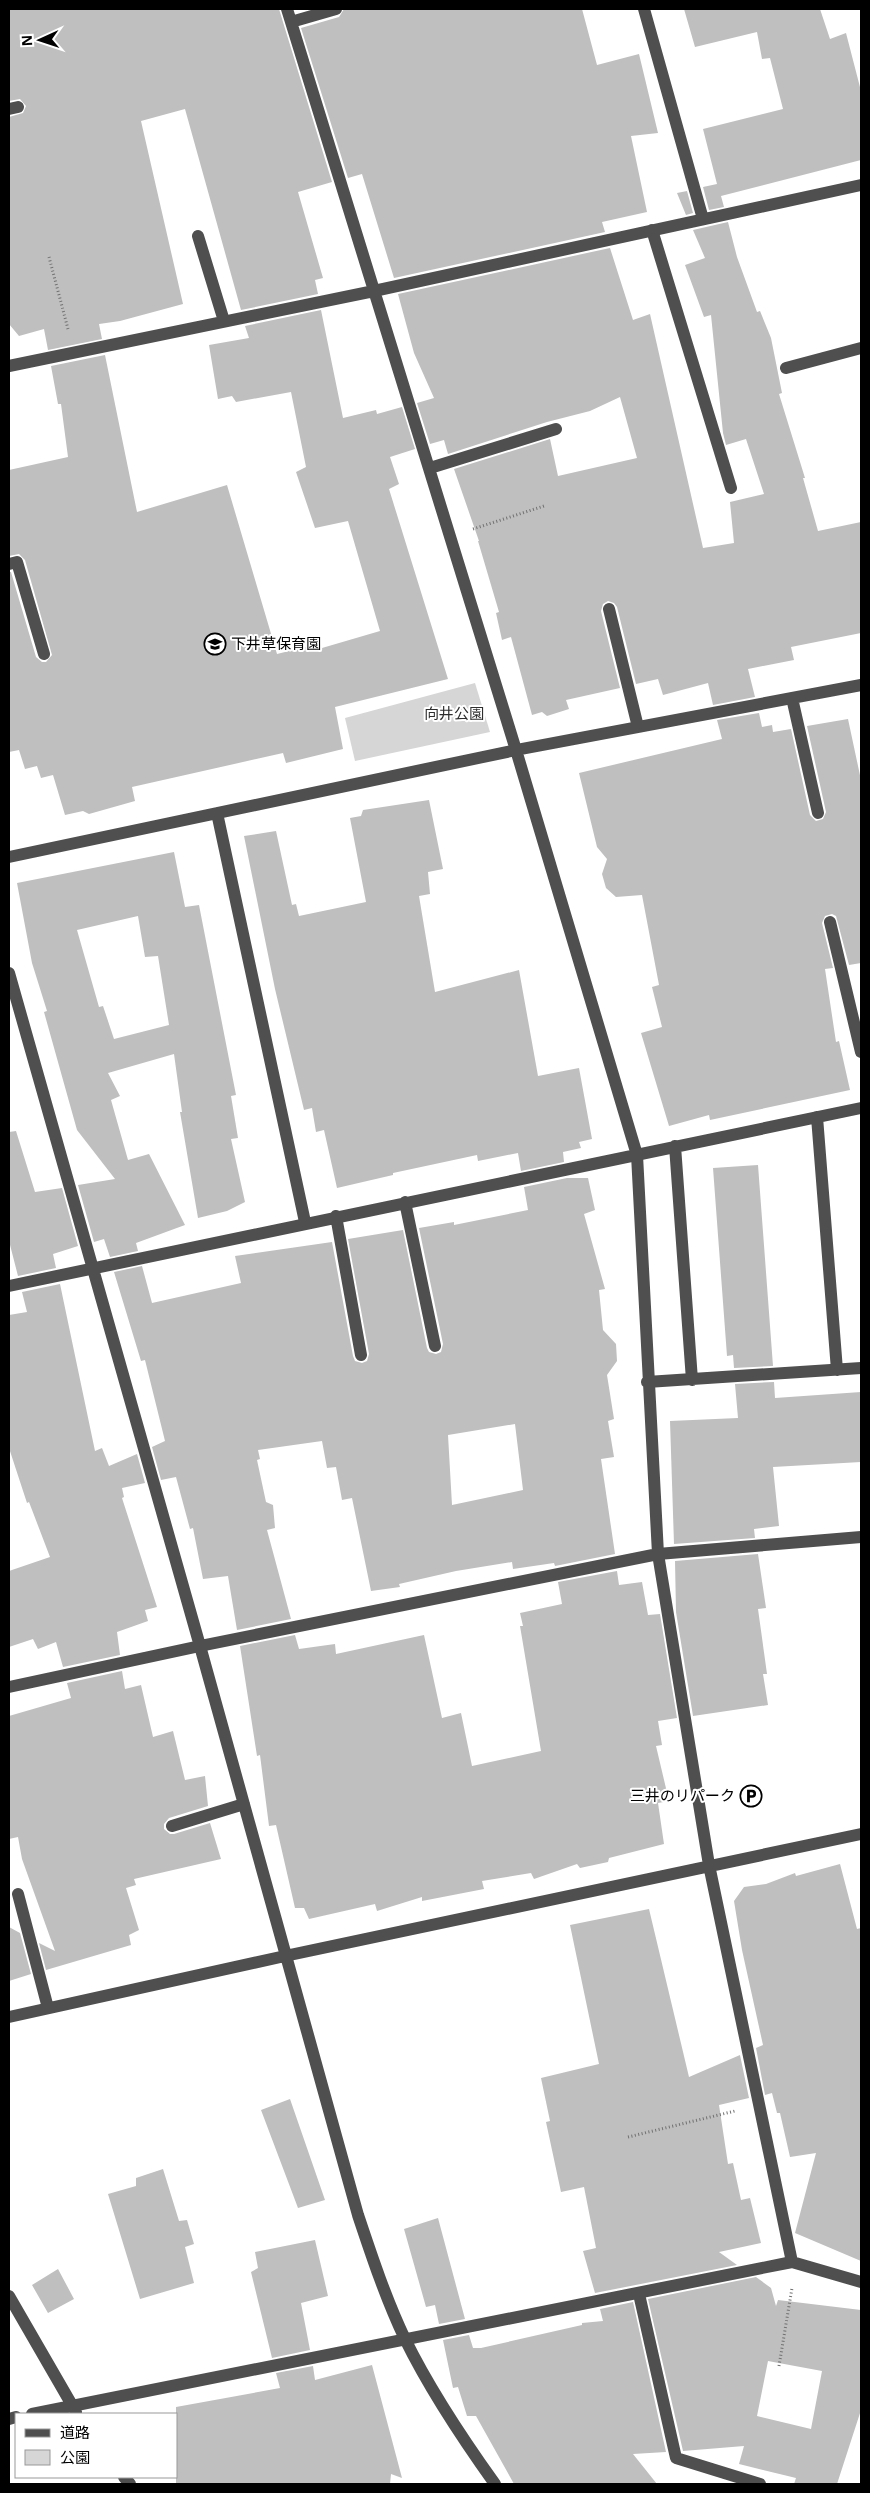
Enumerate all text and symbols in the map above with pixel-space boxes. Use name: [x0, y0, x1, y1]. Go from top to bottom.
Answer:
north arrow: [15, 15, 65, 65]
text: N: [17, 35, 36, 47]
school or university icon: 下井草保育園: [203, 632, 227, 656]
place label: 下井草保育園: [231, 633, 321, 653]
park label: 向井公園: [424, 703, 484, 723]
parking icon: 三井のリパーク: [739, 1784, 763, 1808]
place label: 三井のリパーク: [630, 1785, 735, 1805]
legend: [15, 2413, 178, 2478]
text: 道路: [60, 2422, 90, 2442]
text: 公園: [60, 2447, 90, 2467]

